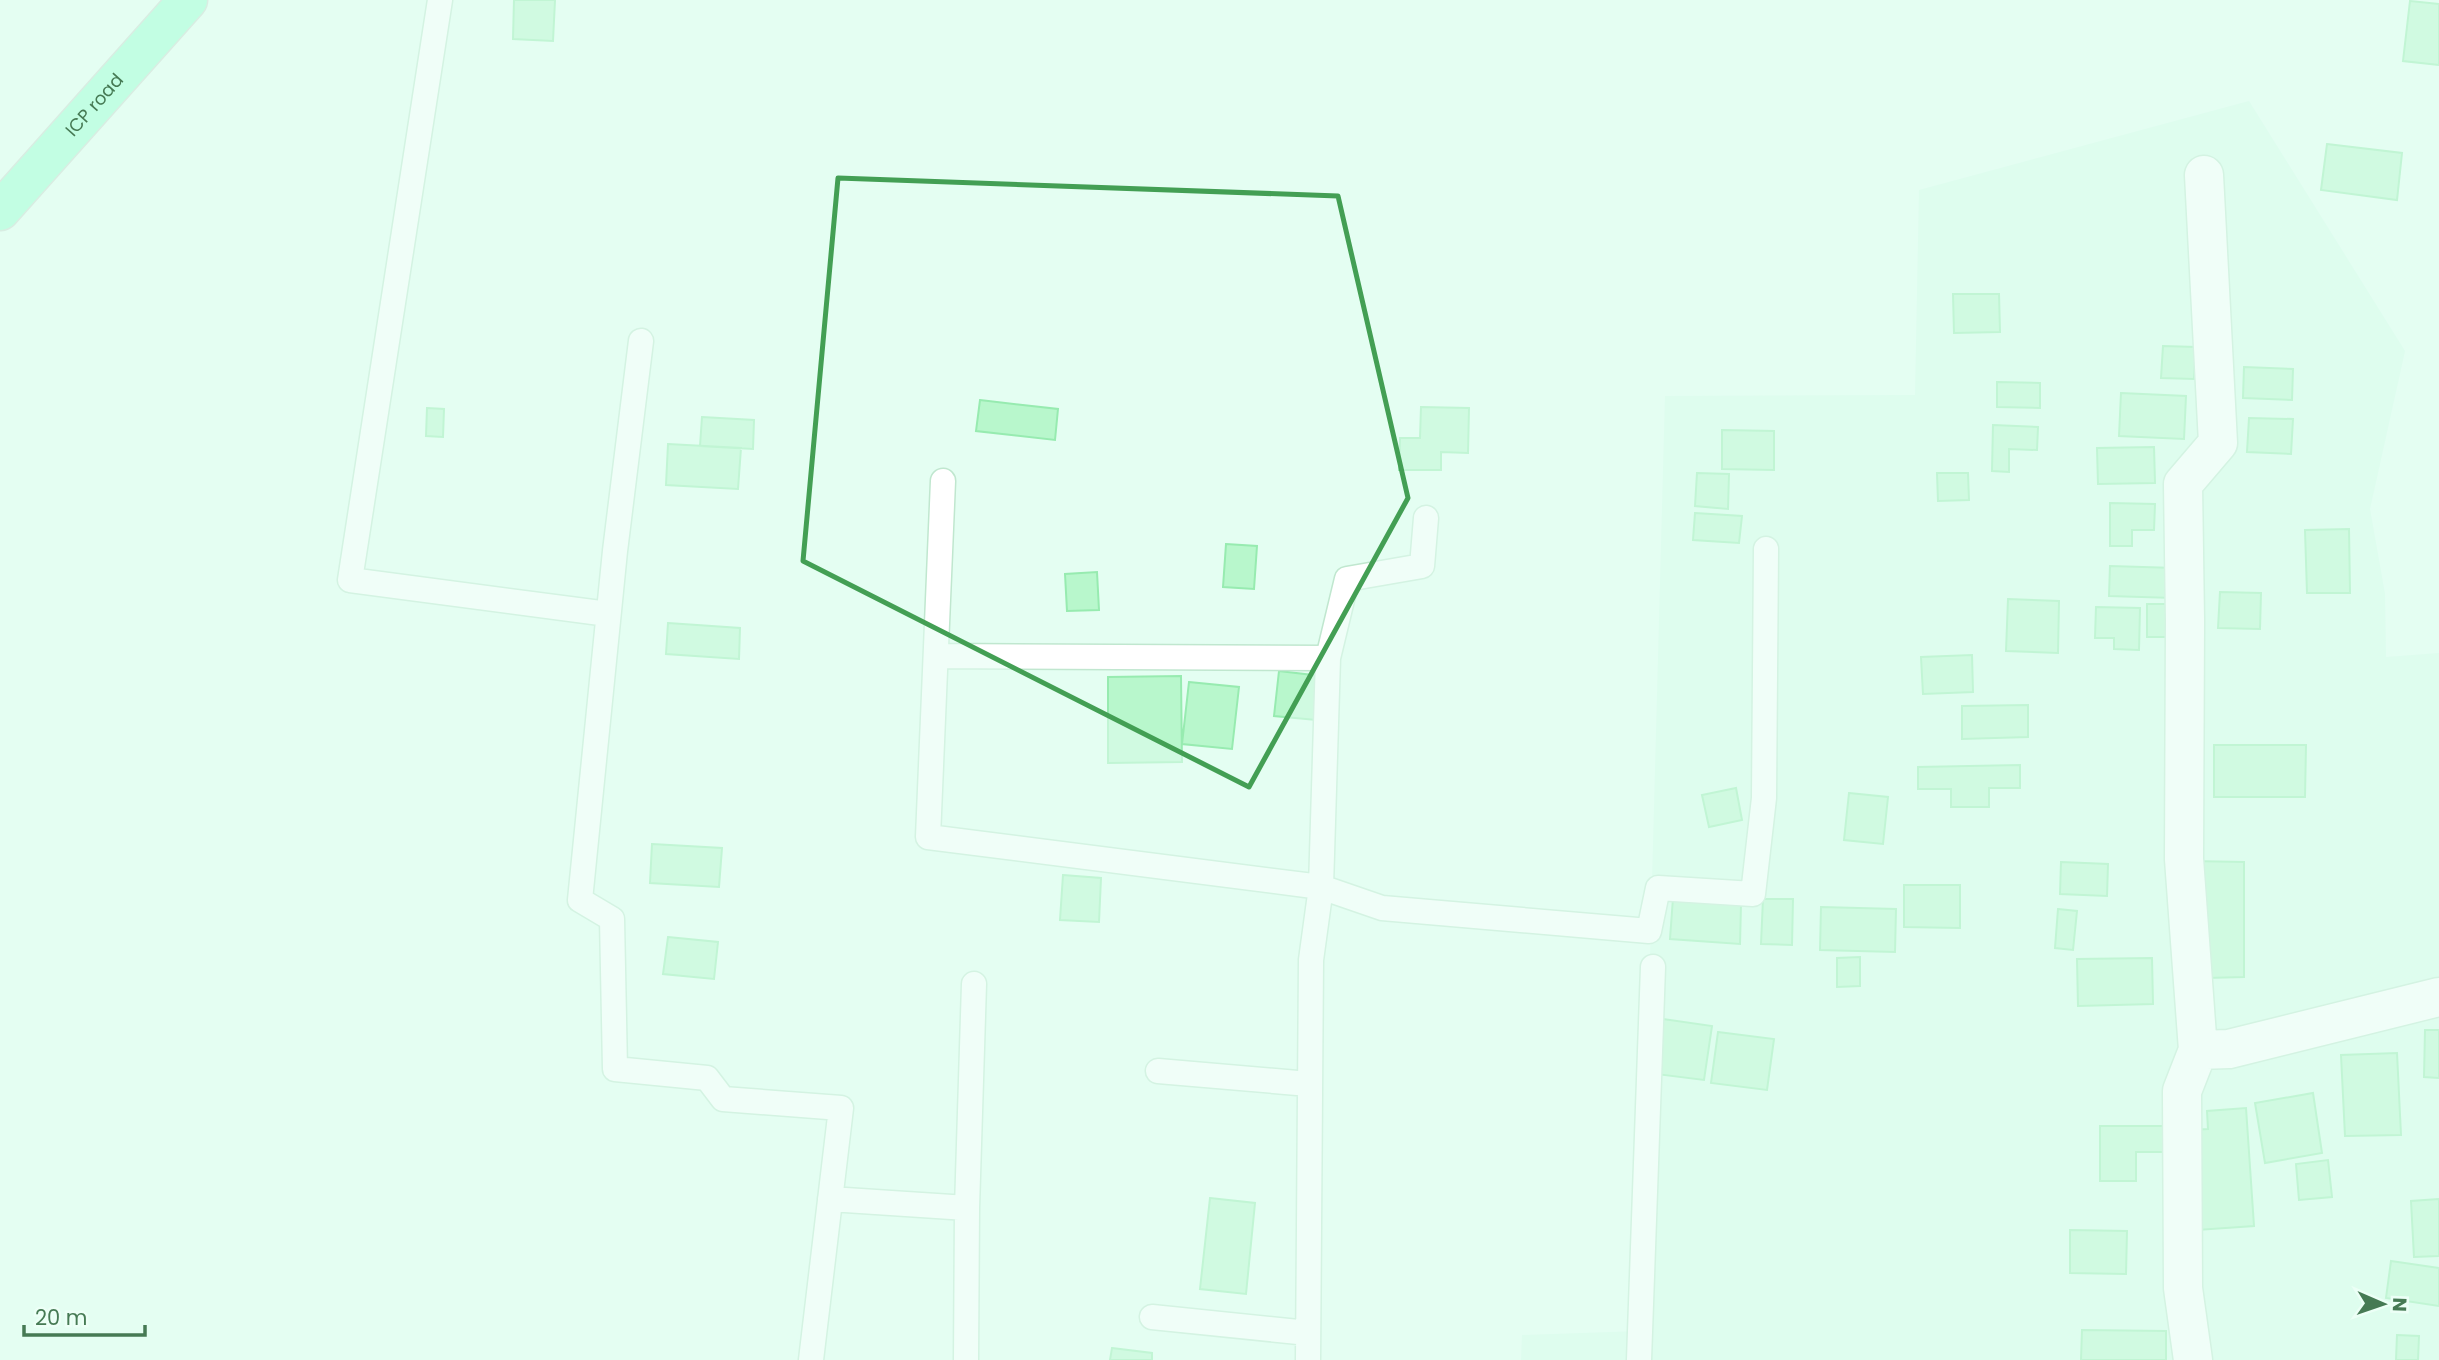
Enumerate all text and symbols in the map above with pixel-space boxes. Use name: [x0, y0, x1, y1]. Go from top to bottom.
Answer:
street label: ICP road: [59, 68, 129, 141]
north arrow: [2348, 1269, 2418, 1339]
scale bar: [24, 1294, 145, 1338]
text: N: [2386, 1297, 2413, 1312]
text: 20 m: [35, 1303, 88, 1332]

